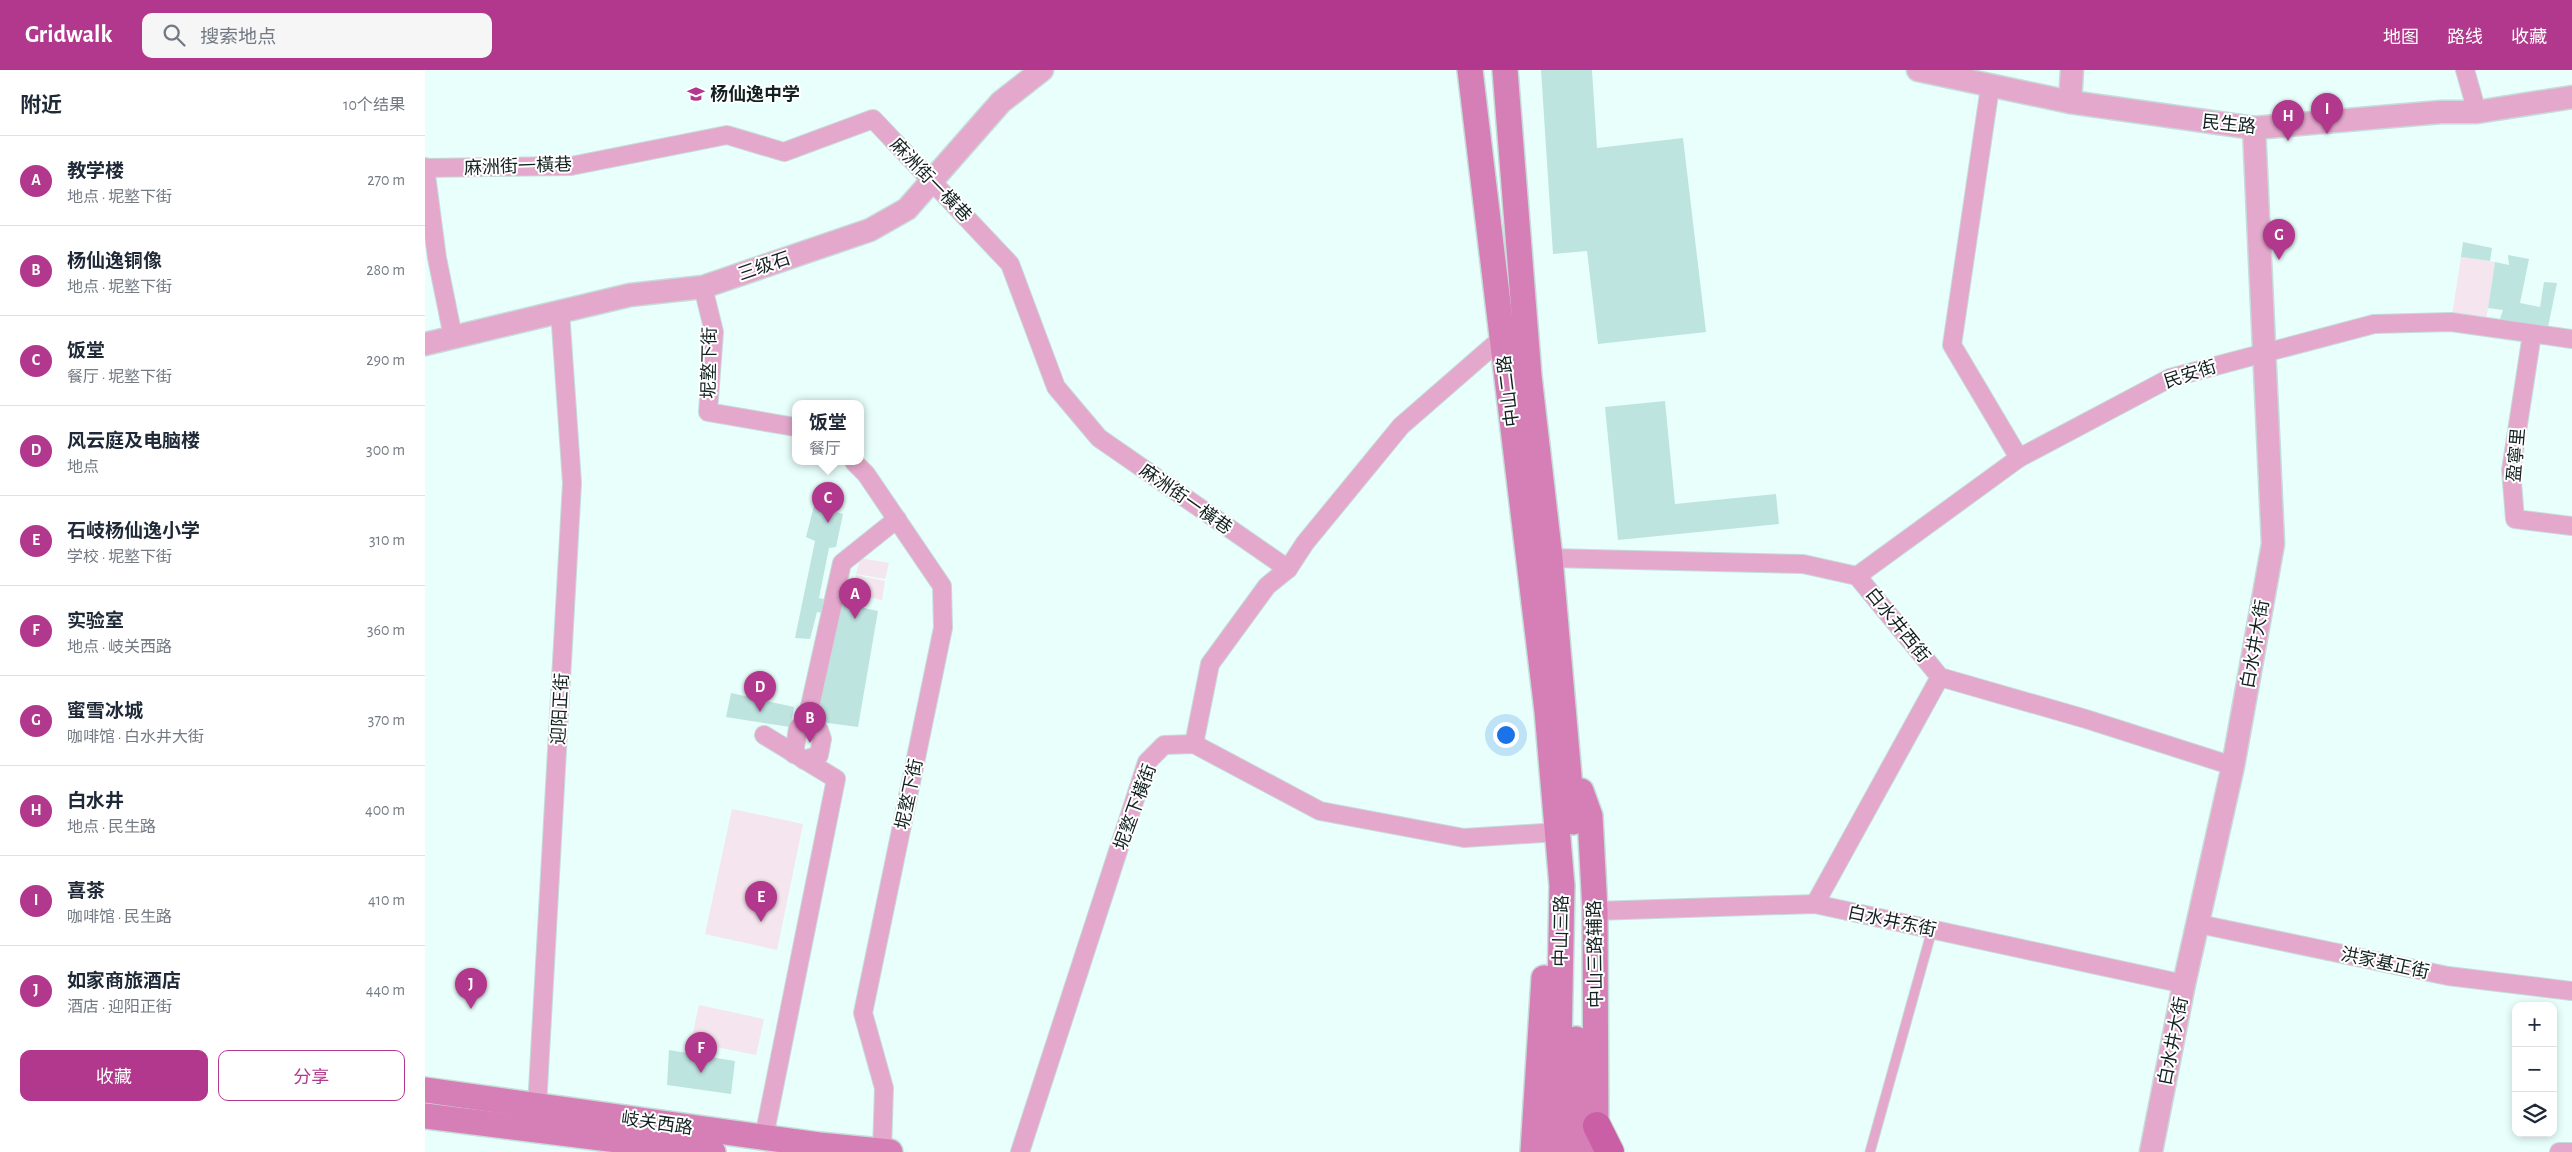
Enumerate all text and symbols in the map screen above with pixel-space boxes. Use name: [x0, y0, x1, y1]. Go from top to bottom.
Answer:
search box: [142, 13, 492, 58]
icon: search: [160, 21, 188, 49]
text: Gridwalk: [25, 23, 112, 47]
text: 搜索地点: [200, 28, 276, 47]
text: 地图: [2383, 29, 2419, 47]
text: 路线: [2447, 29, 2483, 47]
text: 收藏: [2511, 29, 2547, 47]
school or university icon: 杨仙逸中学: [686, 84, 706, 104]
place label: 杨仙逸中学: [710, 84, 800, 104]
pin: I: [2311, 93, 2343, 134]
text: 附近: [20, 95, 62, 116]
text: 10个结果: [343, 97, 405, 113]
pin: H: [2272, 100, 2304, 141]
street label: 民生路: [2201, 111, 2257, 137]
street label: 麻洲街一橫巷: [886, 134, 976, 226]
street label: 麻洲街一橫巷: [464, 154, 572, 178]
text: 教学楼: [67, 162, 124, 181]
text: A: [31, 172, 41, 188]
text: 270 m: [367, 172, 405, 188]
text: 地点 · 坭墪下街: [67, 189, 172, 205]
pin: G: [2263, 219, 2295, 260]
street label: 三级石: [735, 248, 793, 284]
text: 杨仙逸铜像: [67, 252, 162, 271]
text: B: [31, 262, 41, 278]
text: 280 m: [366, 262, 405, 278]
text: 地点 · 坭墪下街: [67, 279, 172, 295]
street label: 坭墪下街: [698, 327, 720, 399]
text: 饭堂: [67, 342, 105, 361]
text: C: [32, 352, 40, 368]
text: 290 m: [366, 352, 405, 368]
street label: 中山二路: [1494, 354, 1522, 428]
street label: 民安街: [2161, 356, 2219, 392]
text: 餐厅 · 坭墪下街: [67, 369, 172, 385]
popup: [792, 400, 864, 465]
text: 饭堂: [809, 414, 847, 433]
street label: 盈寧里: [2504, 427, 2528, 483]
text: 风云庭及电脑楼: [67, 432, 200, 451]
text: 餐厅: [809, 441, 841, 457]
text: D: [31, 442, 41, 458]
text: 300 m: [366, 442, 405, 458]
text: 地点: [67, 459, 99, 475]
street label: 麻洲街一橫巷: [1136, 460, 1236, 538]
pin: C: [812, 482, 844, 523]
text: 石岐杨仙逸小学: [67, 522, 200, 541]
text: E: [32, 532, 40, 548]
text: 310 m: [369, 532, 405, 548]
text: 学校 · 坭墪下街: [67, 549, 172, 565]
pin: A: [839, 578, 871, 619]
street label: 白水井西街: [1862, 584, 1934, 666]
street label: 白水井大街: [2237, 598, 2273, 690]
text: 实验室: [67, 612, 124, 631]
text: F: [32, 622, 40, 638]
text: 360 m: [367, 622, 405, 638]
text: 地点 · 岐关西路: [67, 639, 172, 655]
pin: D: [744, 671, 776, 712]
street label: 迎阳正街: [548, 673, 572, 745]
text: 蜜雪冰城: [67, 702, 143, 721]
pin: B: [794, 702, 826, 743]
text: G: [31, 712, 41, 728]
text: 370 m: [368, 712, 405, 728]
your location: [1493, 722, 1519, 748]
text: 咖啡馆 · 白水井大街: [67, 729, 204, 745]
street label: 坭墪下街: [892, 757, 926, 831]
street label: 坭墪下橫街: [1110, 761, 1160, 853]
text: 白水井: [67, 792, 124, 811]
text: H: [30, 802, 42, 818]
text: 400 m: [365, 802, 405, 818]
text: 地点 · 民生路: [67, 819, 156, 835]
pin: E: [745, 881, 777, 922]
text: 喜茶: [67, 882, 105, 901]
text: I: [34, 892, 38, 908]
text: 410 m: [368, 892, 405, 908]
street label: 中山三路: [1550, 895, 1572, 967]
street label: 中山三路辅路: [1584, 900, 1606, 1008]
street label: 白水井东街: [1846, 902, 1938, 940]
text: 咖啡馆 · 民生路: [67, 909, 172, 925]
street label: 洪家基正街: [2339, 944, 2431, 982]
pin: J: [455, 968, 487, 1009]
text: 如家商旅酒店: [67, 972, 181, 991]
text: J: [33, 982, 39, 998]
text: 440 m: [366, 982, 405, 998]
street label: 白水井大街: [2155, 995, 2191, 1087]
text: 酒店 · 迎阳正街: [67, 999, 172, 1015]
map controls: [2512, 1002, 2557, 1137]
button: +: [2512, 1002, 2557, 1047]
pin: F: [685, 1032, 717, 1073]
button: −: [2512, 1047, 2557, 1092]
button: 收藏: [20, 1050, 208, 1101]
button: 分享: [218, 1050, 405, 1101]
button: layers: [2512, 1092, 2557, 1137]
street label: 岐关西路: [620, 1108, 694, 1138]

